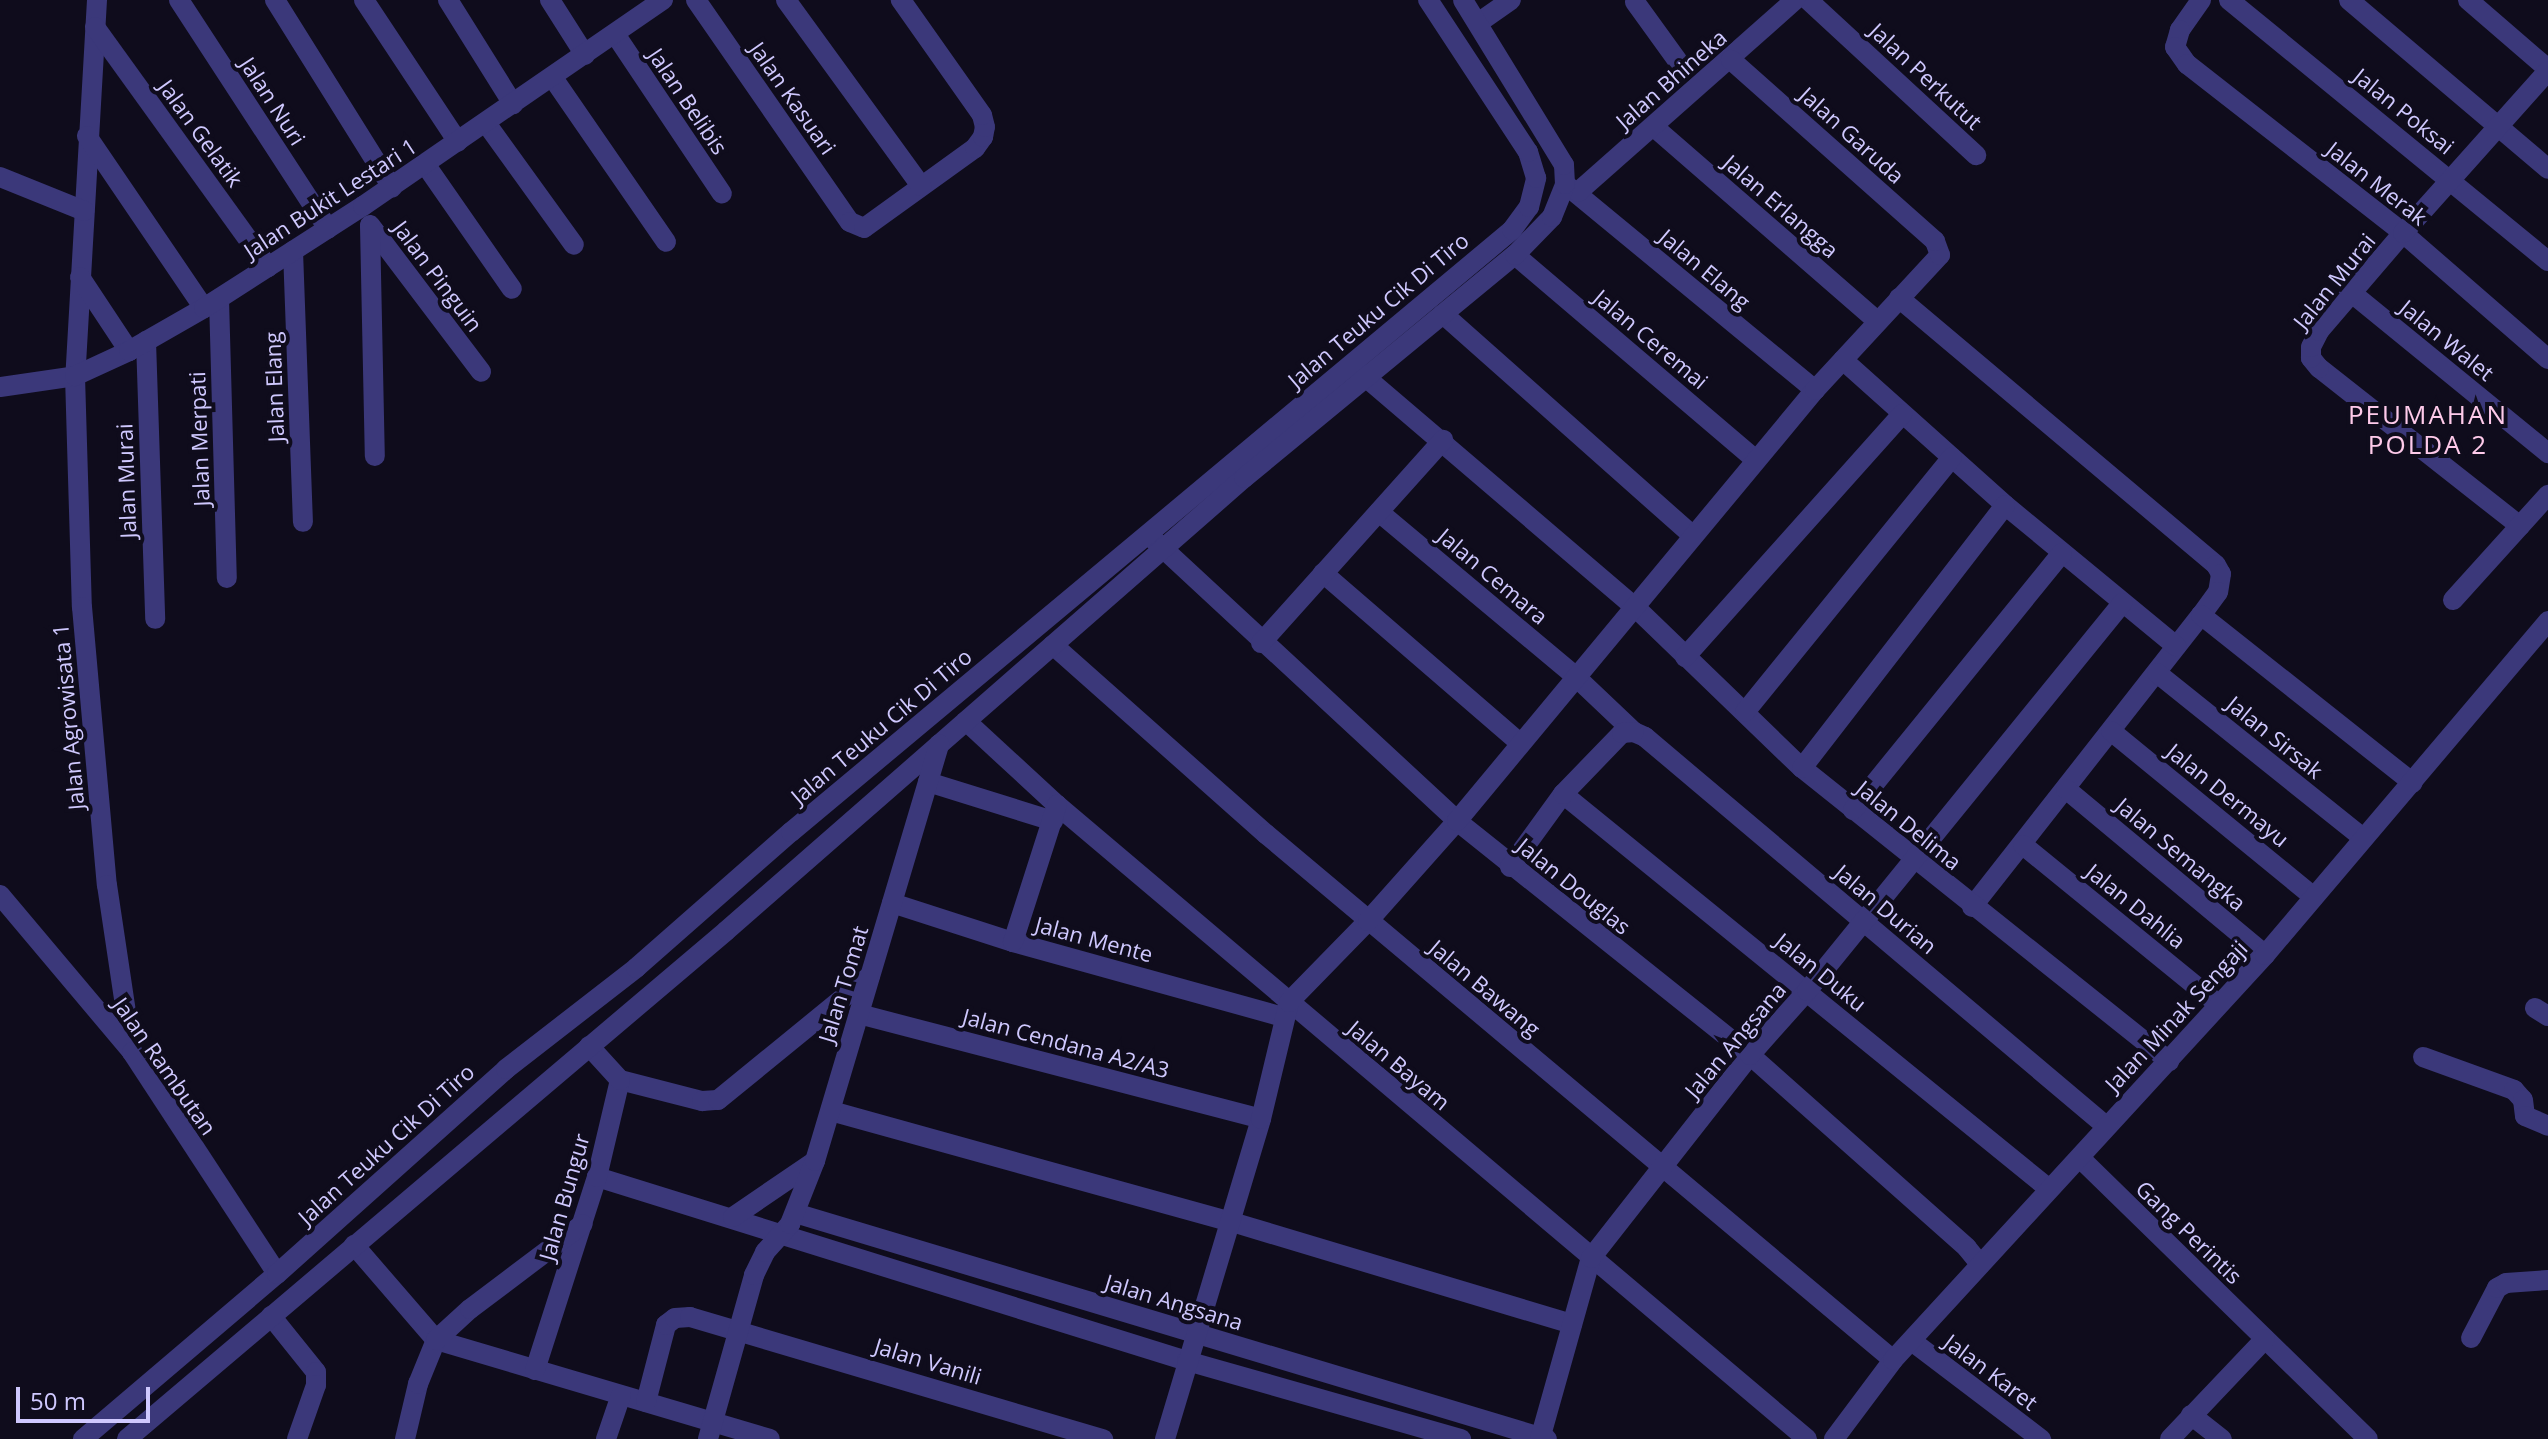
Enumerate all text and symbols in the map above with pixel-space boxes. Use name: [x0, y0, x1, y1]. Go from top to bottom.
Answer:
street label: Jalan Perkutut: [1864, 17, 1988, 135]
street label: Jalan Bhineka: [1610, 24, 1732, 134]
street label: Jalan Kasuari: [744, 37, 842, 159]
street label: Jalan Belibis: [643, 43, 733, 159]
street label: Jalan Nuri: [235, 52, 311, 150]
street label: Jalan Poksai: [2349, 63, 2459, 159]
street label: Jalan Gelatik: [153, 74, 249, 192]
street label: Jalan Garuda: [1794, 81, 1910, 189]
street label: Jalan Bukit Lestari 1: [239, 132, 421, 264]
street label: Jalan Merak: [2322, 136, 2432, 230]
street label: Jalan Erlangga: [1718, 149, 1844, 263]
street label: Jalan Pinguin: [388, 215, 488, 337]
street label: Jalan Elang: [1654, 223, 1756, 315]
street label: Jalan Teuku Cik Di Tiro: [1282, 227, 1474, 393]
street label: Jalan Murai: [2288, 228, 2380, 334]
street label: Jalan Ceremai: [1589, 284, 1713, 394]
street label: Jalan Walet: [2395, 294, 2499, 386]
street label: Jalan Elang: [259, 331, 289, 443]
street label: Jalan Merpati: [183, 371, 215, 507]
district label: PEUMAHAN POLDA 2: [2348, 399, 2508, 460]
street label: Jalan Murai: [111, 423, 141, 539]
street label: Jalan Cemara: [1433, 522, 1553, 630]
street label: Jalan Agrowisata 1: [47, 623, 89, 811]
street label: Jalan Teuku Cik Di Tiro: [785, 643, 977, 809]
street label: Jalan Sirsak: [2222, 690, 2328, 784]
street label: Jalan Dermayu: [2162, 738, 2294, 852]
street label: Jalan Delima: [1851, 775, 1967, 875]
street label: Jalan Semangka: [2111, 792, 2251, 916]
street label: Jalan Douglas: [1512, 832, 1636, 940]
street label: Jalan Dahlia: [2081, 858, 2191, 954]
street label: Jalan Durian: [1830, 859, 1942, 959]
street label: Jalan Mente: [1032, 911, 1156, 967]
street label: Jalan Tomat: [813, 922, 873, 1046]
street label: Jalan Duku: [1770, 927, 1872, 1017]
street label: Jalan Bawang: [1424, 934, 1546, 1042]
street label: Jalan Minak Sengaji: [2099, 935, 2253, 1097]
street label: Jalan Angsana: [1679, 977, 1791, 1103]
street label: Jalan Rambutan: [108, 992, 222, 1140]
street label: Jalan Cendana A2/A3: [960, 1003, 1172, 1083]
street label: Jalan Bayam: [1343, 1015, 1455, 1115]
street label: Jalan Teuku Cik Di Tiro: [293, 1058, 479, 1230]
street label: Jalan Bungur: [533, 1131, 595, 1263]
street label: Gang Perintis: [2131, 1175, 2247, 1289]
street label: Jalan Angsana: [1102, 1268, 1246, 1336]
street label: Jalan Karet: [1939, 1328, 2043, 1416]
street label: Jalan Vanili: [871, 1332, 985, 1390]
scale bar: [20, 1371, 154, 1421]
text: 50 m: [30, 1384, 86, 1417]

